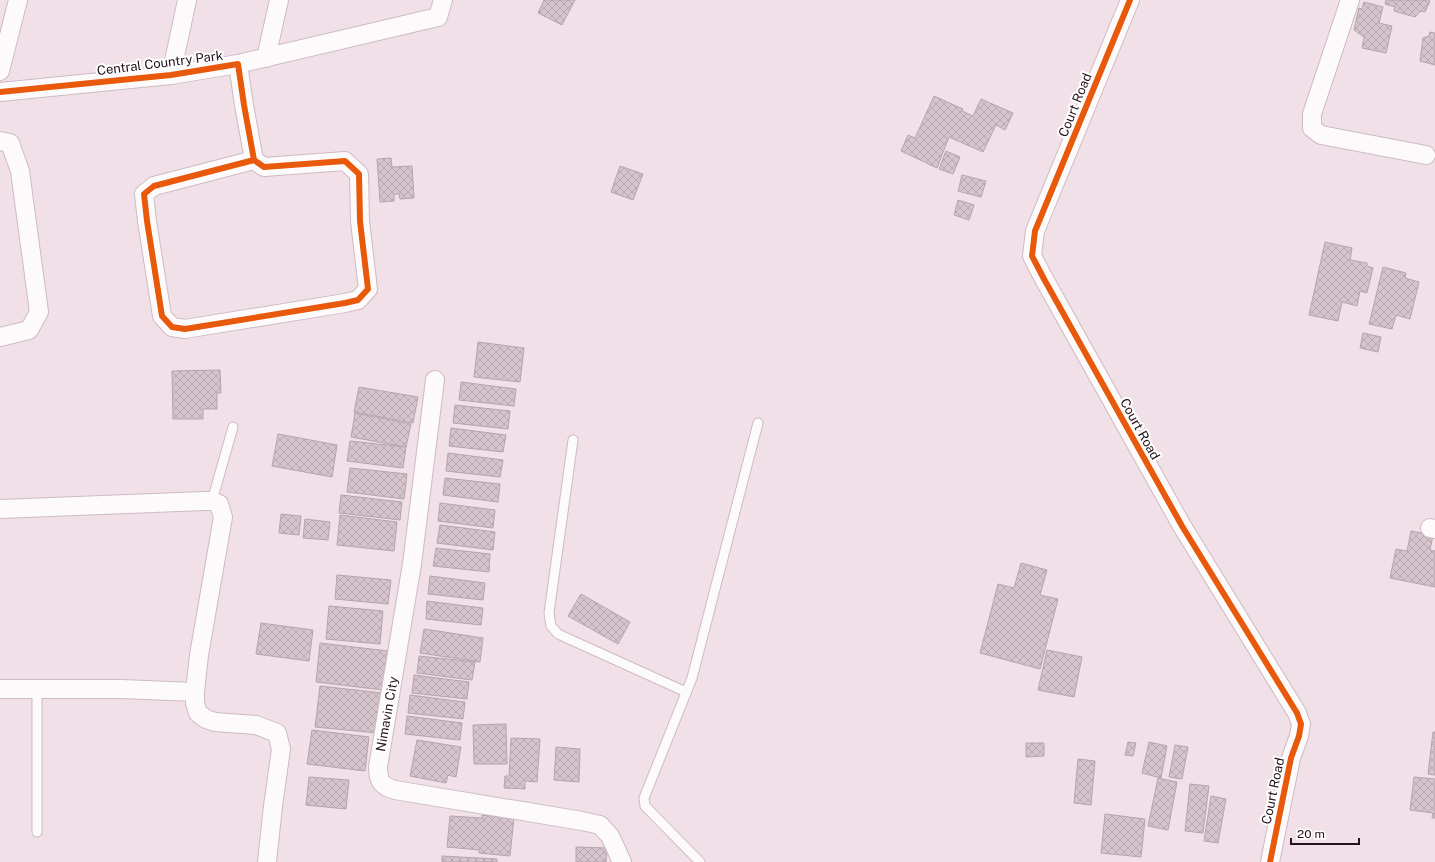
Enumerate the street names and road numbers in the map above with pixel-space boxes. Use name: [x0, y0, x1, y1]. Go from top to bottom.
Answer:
street label: Central Country Park: [96, 48, 224, 78]
street label: Court Road: [1055, 71, 1095, 139]
street label: Court Road: [1117, 396, 1163, 462]
street label: Nimavin City: [373, 675, 401, 753]
street label: Court Road: [1259, 756, 1287, 826]

